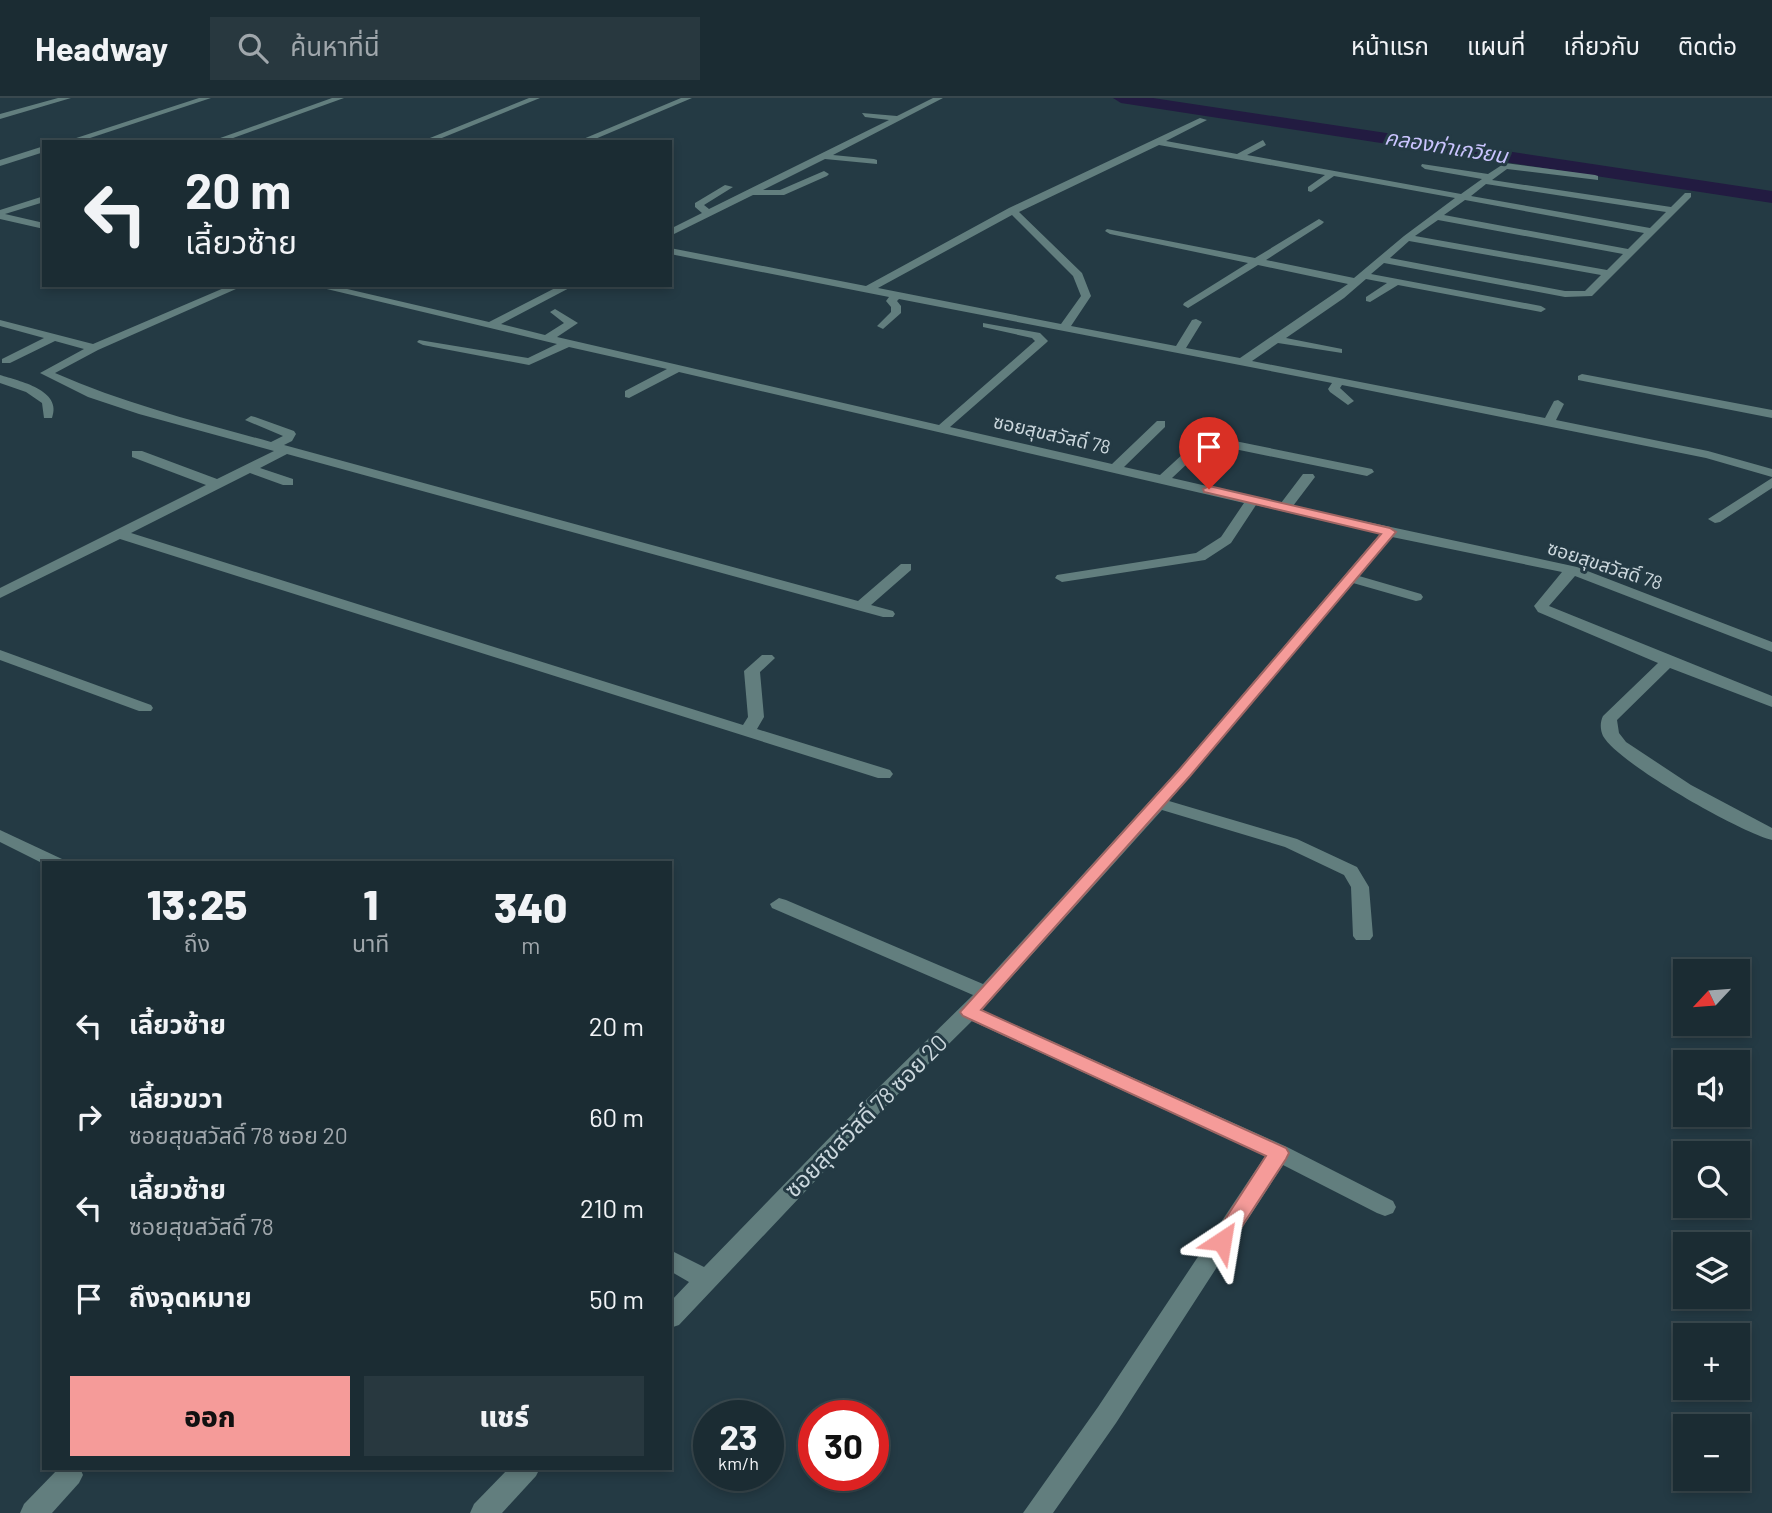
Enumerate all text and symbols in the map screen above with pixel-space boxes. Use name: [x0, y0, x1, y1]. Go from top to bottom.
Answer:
search box: [210, 17, 700, 80]
text: Headway: [35, 28, 168, 68]
icon: search: [234, 29, 272, 67]
text: ค้นหาที่นี่: [290, 30, 380, 61]
text: หน้าแรก: [1351, 31, 1429, 60]
text: แผนที่: [1467, 31, 1525, 60]
text: เกี่ยวกับ: [1563, 31, 1640, 60]
text: ติดต่อ: [1678, 31, 1737, 60]
water label: คลองท่าเกวียน: [1383, 123, 1511, 168]
text: 20 m: [185, 160, 291, 219]
icon: left: [70, 168, 161, 259]
text: เลี้ยวซ้าย: [185, 222, 297, 260]
street label: ซอยสุขสวัสดิ์ 78: [991, 409, 1113, 459]
pin: [1179, 417, 1239, 489]
icon: arrive: [1190, 428, 1228, 466]
street label: ซอยสุขสวัสดิ์ 78: [1544, 535, 1666, 595]
text: 13:25: [147, 878, 247, 928]
text: 1: [363, 878, 378, 928]
text: 340: [494, 881, 567, 931]
text: ถึง: [184, 929, 210, 957]
text: นาที: [352, 929, 389, 957]
text: m: [521, 931, 540, 959]
north arrow: [1673, 959, 1750, 1036]
map controls: [1673, 959, 1750, 1491]
icon: left: [70, 1007, 108, 1045]
text: เลี้ยวซ้าย: [129, 1008, 226, 1039]
text: 20 m: [589, 1010, 644, 1041]
street label: ซอยสุขสวัสดิ์ 78 ซอย 20: [778, 1028, 953, 1203]
button: sound: [1673, 1050, 1750, 1127]
text: เลี้ยวขวา: [129, 1082, 223, 1113]
icon: right: [70, 1098, 108, 1136]
text: 60 m: [589, 1101, 644, 1132]
text: ซอยสุขสวัสดิ์ 78 ซอย 20: [129, 1121, 348, 1149]
button: search: [1673, 1141, 1750, 1218]
text: เลี้ยวซ้าย: [129, 1173, 226, 1204]
icon: left: [70, 1189, 108, 1227]
text: 210 m: [580, 1192, 644, 1223]
position arrow: [1185, 1204, 1259, 1278]
text: ซอยสุขสวัสดิ์ 78: [129, 1212, 274, 1240]
button: layers: [1673, 1232, 1750, 1309]
icon: arrive: [70, 1280, 108, 1318]
text: ถึงจุดหมาย: [129, 1281, 252, 1312]
text: 50 m: [589, 1283, 644, 1314]
button: +: [1673, 1323, 1750, 1400]
button: ออก: [70, 1376, 350, 1456]
button: แชร์: [364, 1376, 644, 1456]
speed limit sign: 30: [798, 1400, 889, 1491]
button: −: [1673, 1414, 1750, 1491]
text: 23: [719, 1415, 758, 1457]
text: km/h: [718, 1452, 759, 1474]

